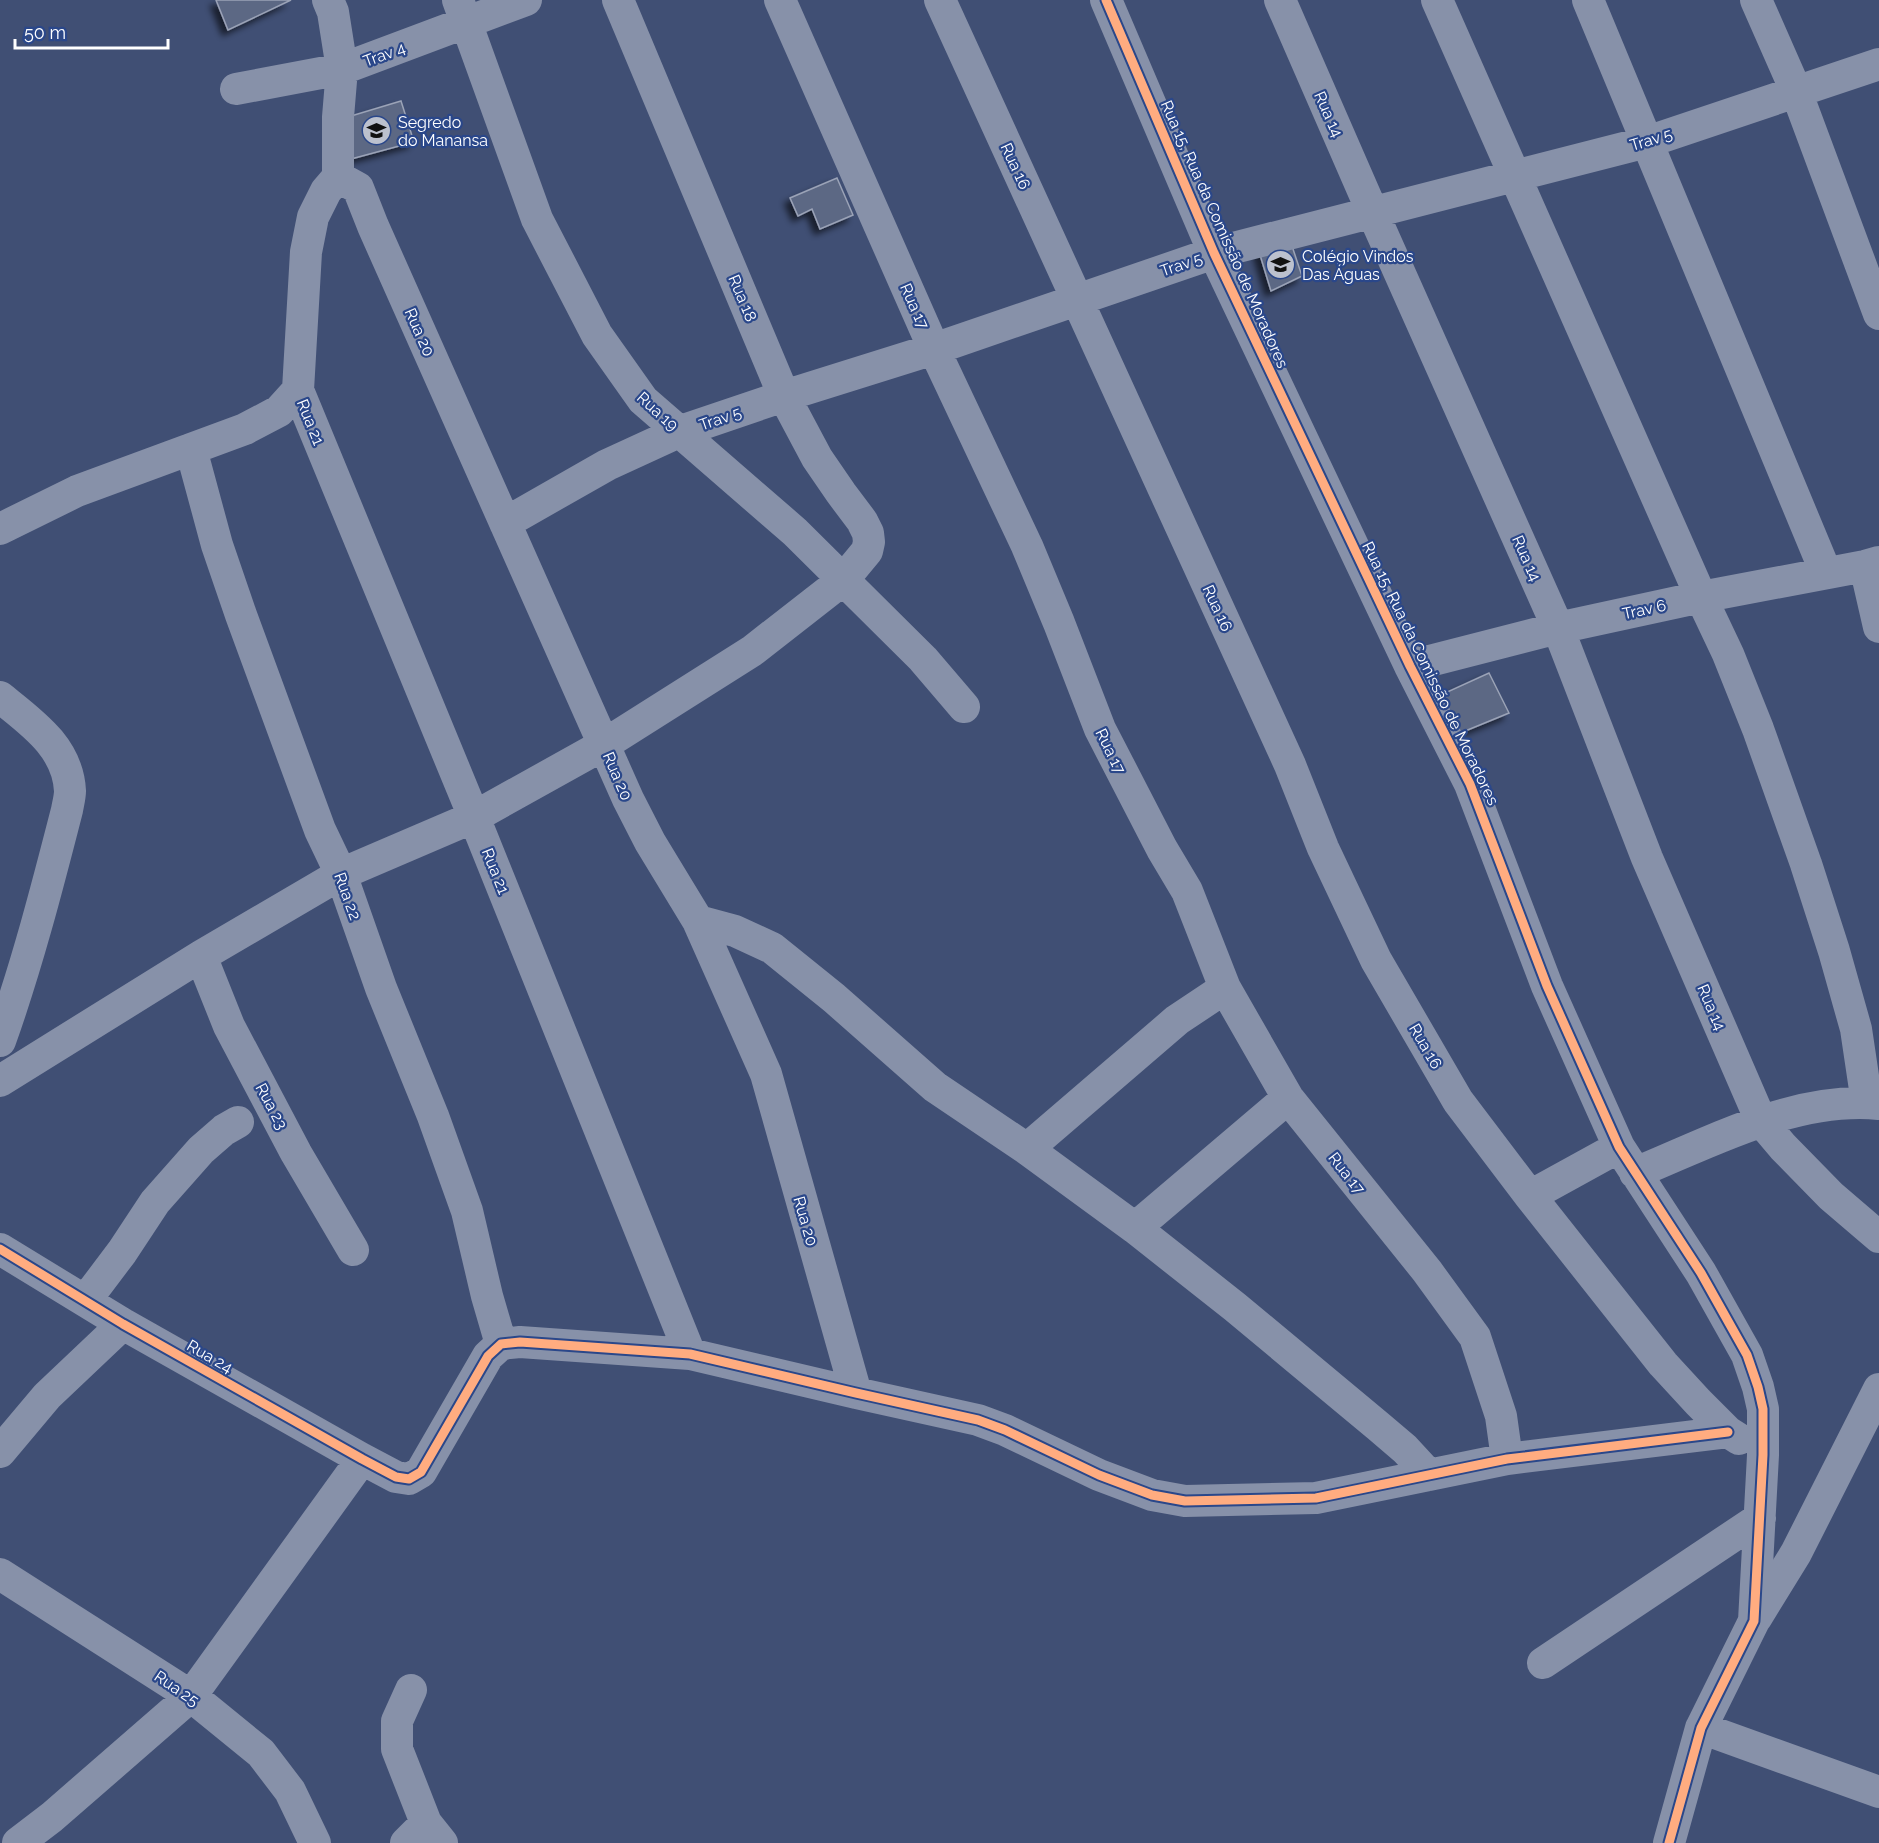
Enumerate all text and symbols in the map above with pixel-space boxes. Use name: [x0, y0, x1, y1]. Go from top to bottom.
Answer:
scale bar: [15, 12, 168, 50]
text: 50 m: [24, 22, 66, 43]
street label: Trav 4: [361, 38, 408, 71]
street label: Rua 14: [1310, 88, 1347, 140]
street label: Rua 15, Rua da Comissão de Moradores: [1157, 97, 1292, 371]
place label: Segredo do Manansa: [398, 113, 488, 150]
school or university icon: Segredo do Manansa: [361, 115, 393, 147]
street label: Trav 5: [1628, 124, 1675, 155]
street label: Rua 16: [997, 140, 1035, 192]
place label: Colégio Vindos Das Águas: [1302, 247, 1414, 284]
street label: Trav 5: [1158, 248, 1205, 281]
school or university icon: Colégio Vindos Das Águas: [1265, 249, 1297, 281]
street label: Rua 18: [724, 272, 761, 324]
street label: Rua 17: [896, 280, 933, 332]
street label: Rua 20: [401, 305, 439, 359]
street label: Rua 19: [633, 388, 682, 435]
street label: Rua 21: [293, 396, 328, 448]
street label: Trav 5: [697, 402, 744, 435]
street label: Rua 14: [1508, 532, 1545, 584]
street label: Rua 15, Rua da Comissão de Moradores: [1358, 538, 1503, 808]
street label: Rua 16: [1199, 582, 1237, 634]
street label: Trav 6: [1621, 596, 1668, 623]
street label: Rua 17: [1092, 726, 1130, 777]
street label: Rua 20: [599, 749, 636, 803]
street label: Rua 21: [478, 845, 513, 897]
street label: Rua 22: [330, 870, 365, 923]
street label: Rua 14: [1693, 981, 1730, 1033]
street label: Rua 16: [1405, 1020, 1446, 1072]
street label: Rua 23: [252, 1080, 292, 1133]
street label: Rua 17: [1324, 1149, 1369, 1198]
street label: Rua 20: [789, 1194, 822, 1248]
street label: Rua 24: [183, 1336, 236, 1377]
street label: Rua 25: [151, 1667, 203, 1710]

